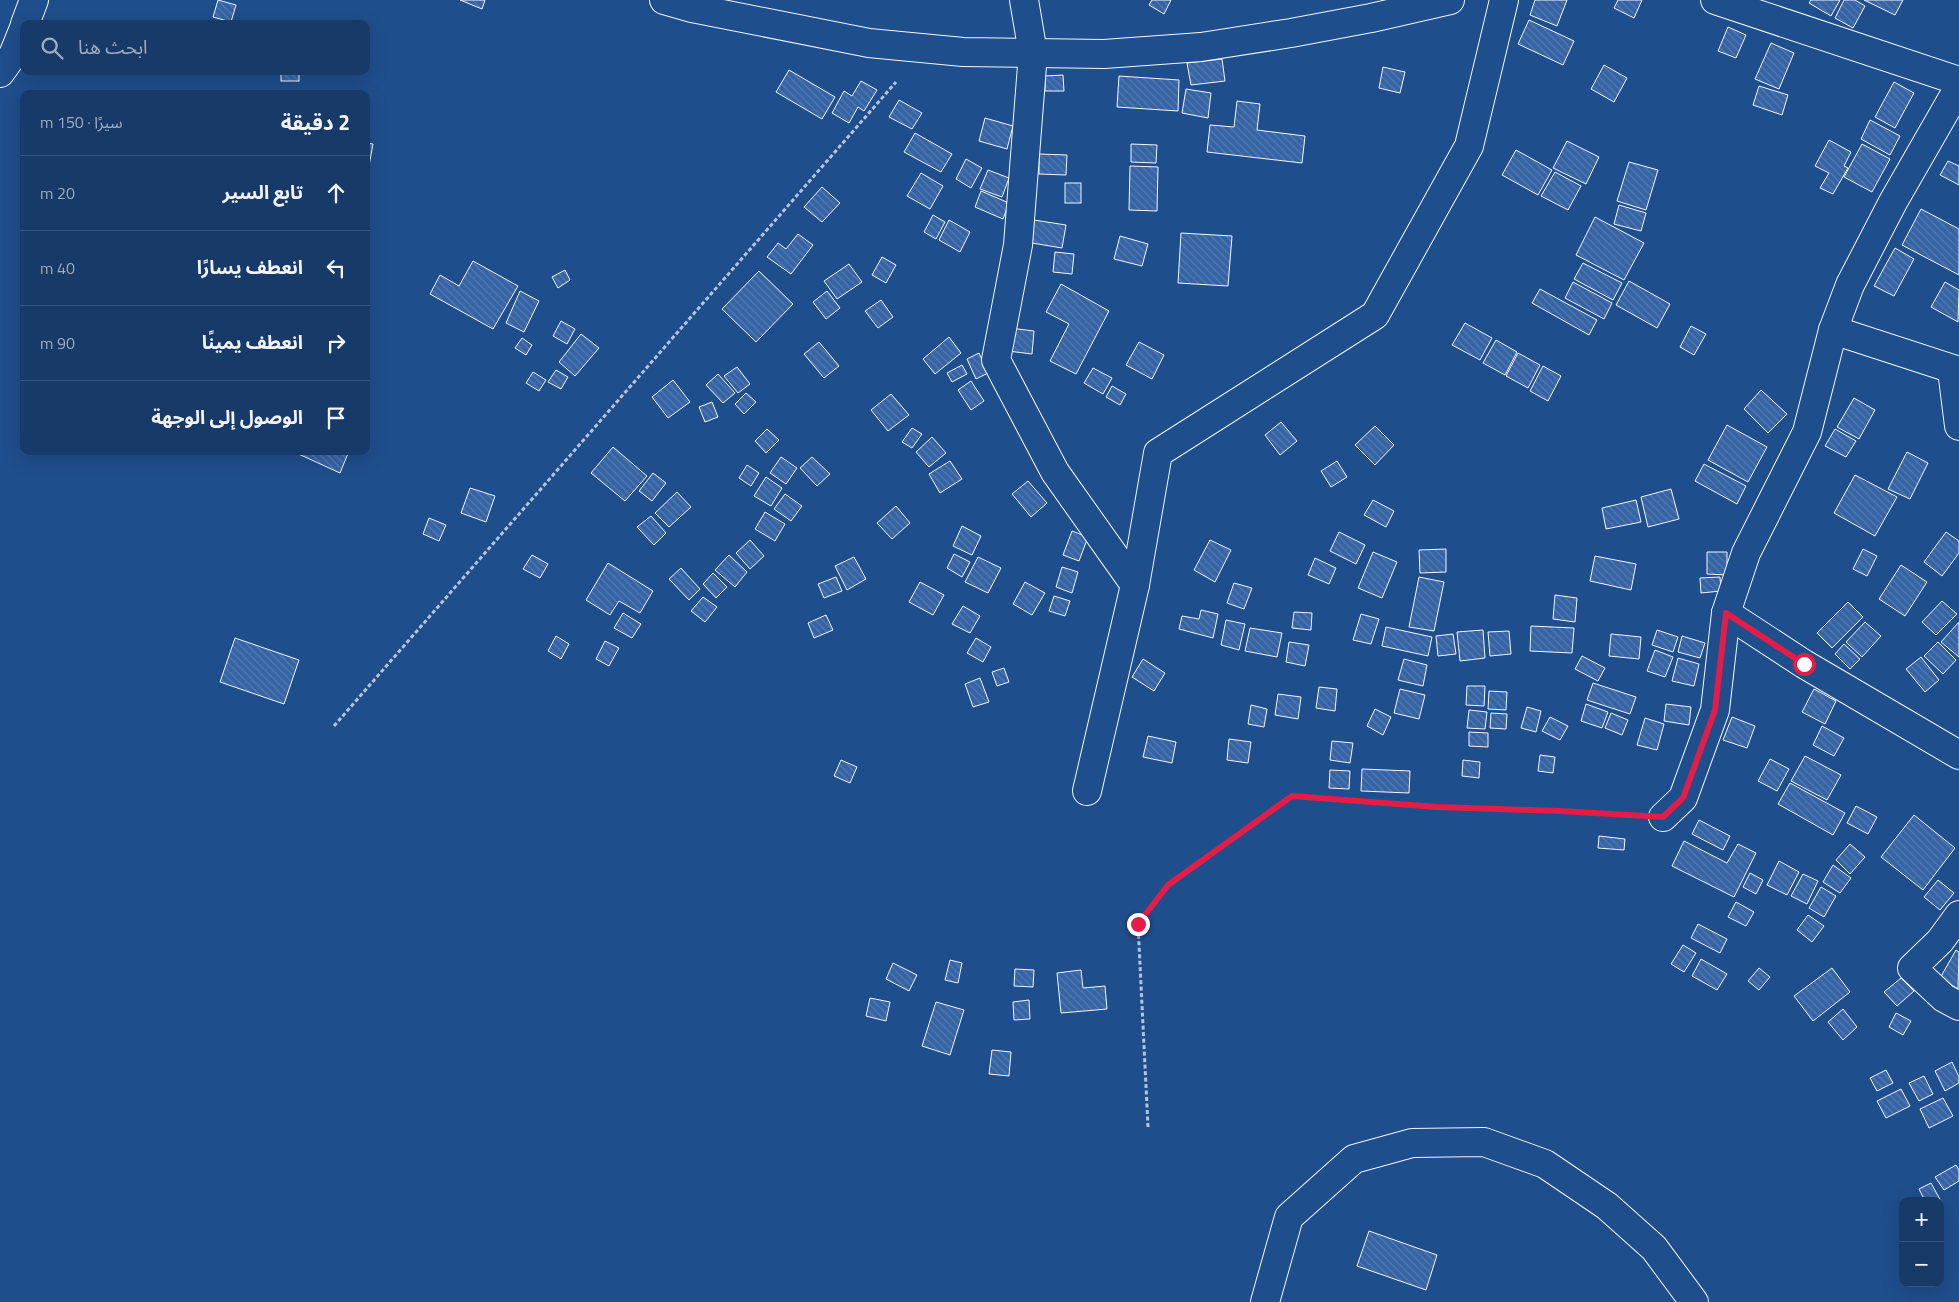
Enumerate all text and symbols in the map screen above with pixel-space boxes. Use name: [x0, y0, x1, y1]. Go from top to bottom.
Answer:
search box: [20, 20, 370, 75]
text: ابحث هنا: [78, 32, 148, 61]
icon: search: [38, 34, 66, 62]
text: 2 دقيقة: [281, 106, 350, 138]
text: سيرًا · 150 m: [40, 110, 123, 134]
text: تابع السير: [223, 177, 303, 206]
icon: ahead: [322, 179, 350, 207]
text: 20 m: [40, 181, 75, 205]
text: انعطف يسارًا: [197, 252, 303, 281]
icon: left: [322, 254, 350, 282]
text: 40 m: [40, 256, 75, 280]
text: انعطف يمينًا: [202, 327, 303, 356]
icon: right: [322, 329, 350, 357]
text: 90 m: [40, 331, 75, 355]
text: الوصول إلى الوجهة: [151, 402, 303, 431]
icon: arrive: [322, 404, 350, 432]
route start: [1793, 653, 1816, 676]
route end: [1127, 913, 1150, 936]
map controls: [1899, 1197, 1944, 1287]
button: +: [1899, 1197, 1944, 1242]
button: −: [1899, 1242, 1944, 1287]

